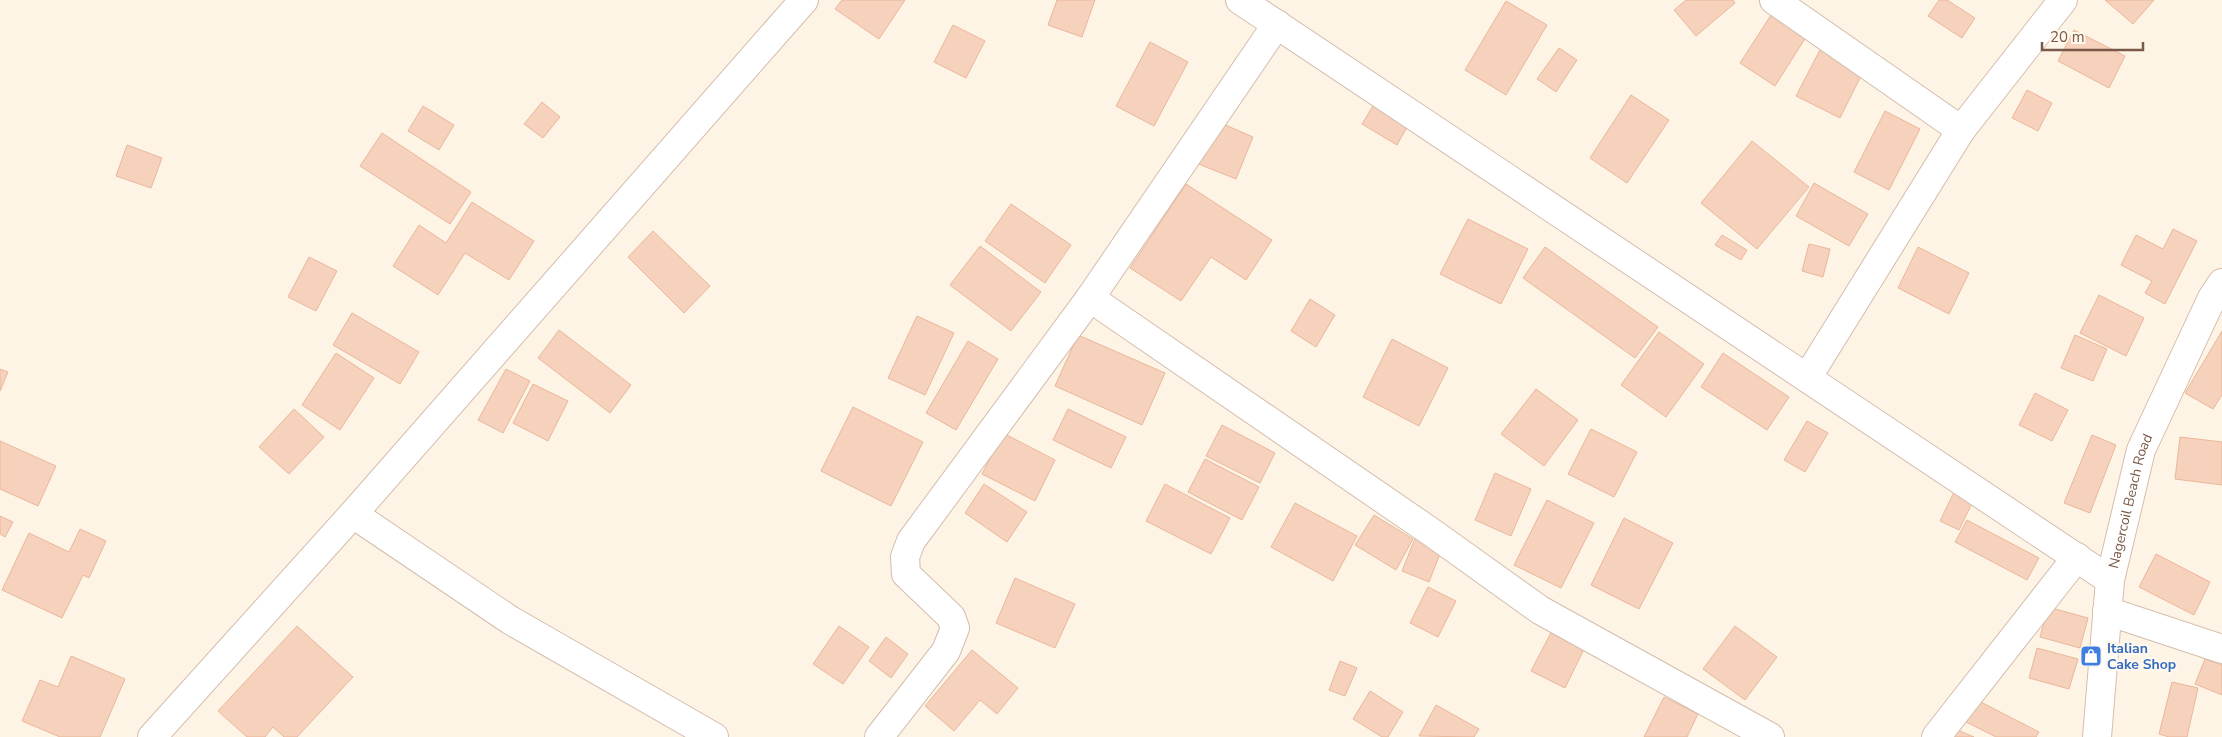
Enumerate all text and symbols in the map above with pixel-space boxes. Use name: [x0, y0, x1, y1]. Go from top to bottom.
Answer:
scale bar: [2042, 20, 2143, 52]
text: 20 m: [2050, 27, 2085, 47]
street label: Nagercoil Beach Road: [2104, 430, 2157, 570]
place label: Italian Cake Shop: [2107, 639, 2176, 674]
shop icon: Italian Cake Shop: [2079, 644, 2103, 668]

